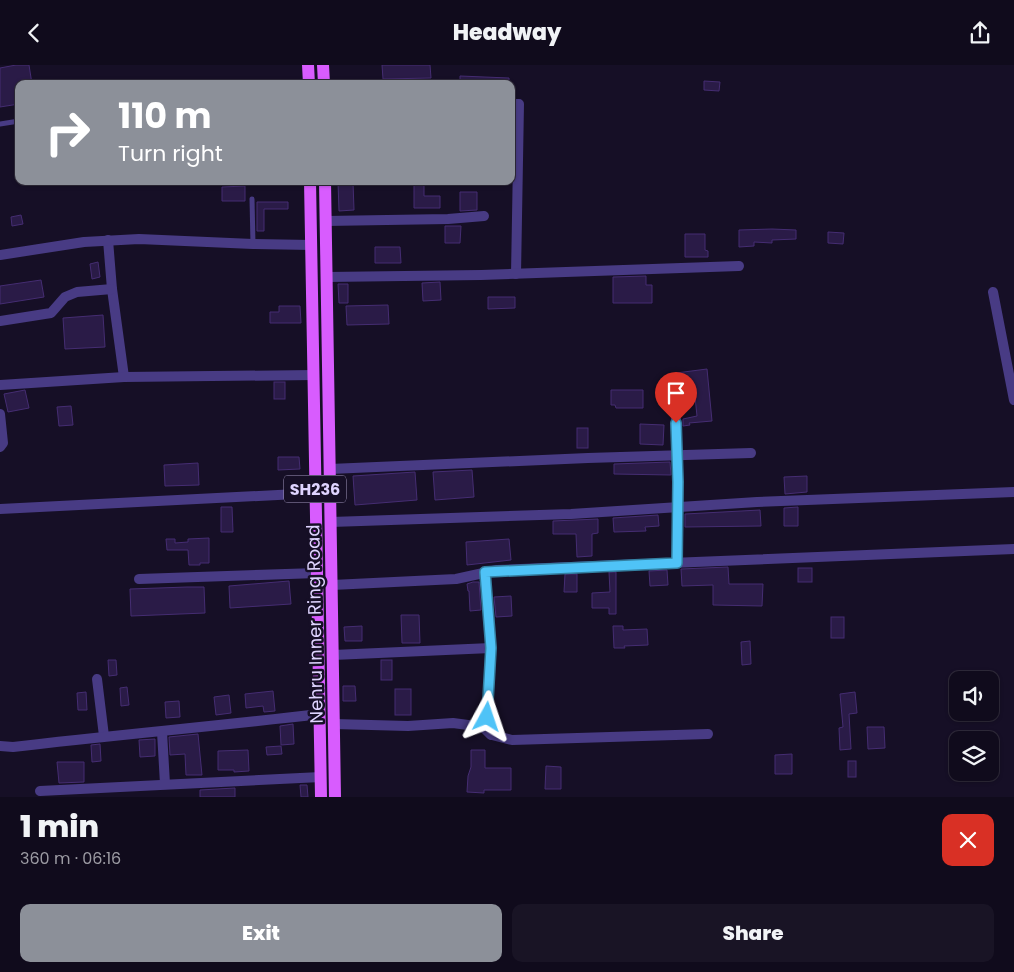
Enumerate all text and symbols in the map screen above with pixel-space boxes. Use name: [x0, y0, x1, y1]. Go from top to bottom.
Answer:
text: Headway: [453, 17, 561, 48]
icon: back: [20, 19, 48, 47]
icon: share: [966, 19, 994, 47]
text: 110 m: [118, 91, 212, 140]
icon: right: [35, 100, 100, 165]
text: Turn right: [118, 138, 223, 169]
pin: [655, 372, 697, 423]
icon: arrive: [662, 379, 690, 407]
road number: SH236: [284, 475, 346, 503]
street label: Nehru Inner Ring Road: [300, 524, 329, 724]
map controls: [949, 671, 999, 781]
button: sound: [949, 671, 999, 721]
position arrow: [460, 690, 512, 742]
button: layers: [949, 731, 999, 781]
text: 1 min: [20, 805, 99, 848]
button: close: [942, 814, 994, 866]
text: 360 m · 06:16: [20, 847, 121, 870]
button: Exit: [20, 904, 502, 962]
button: Share: [512, 904, 994, 962]

